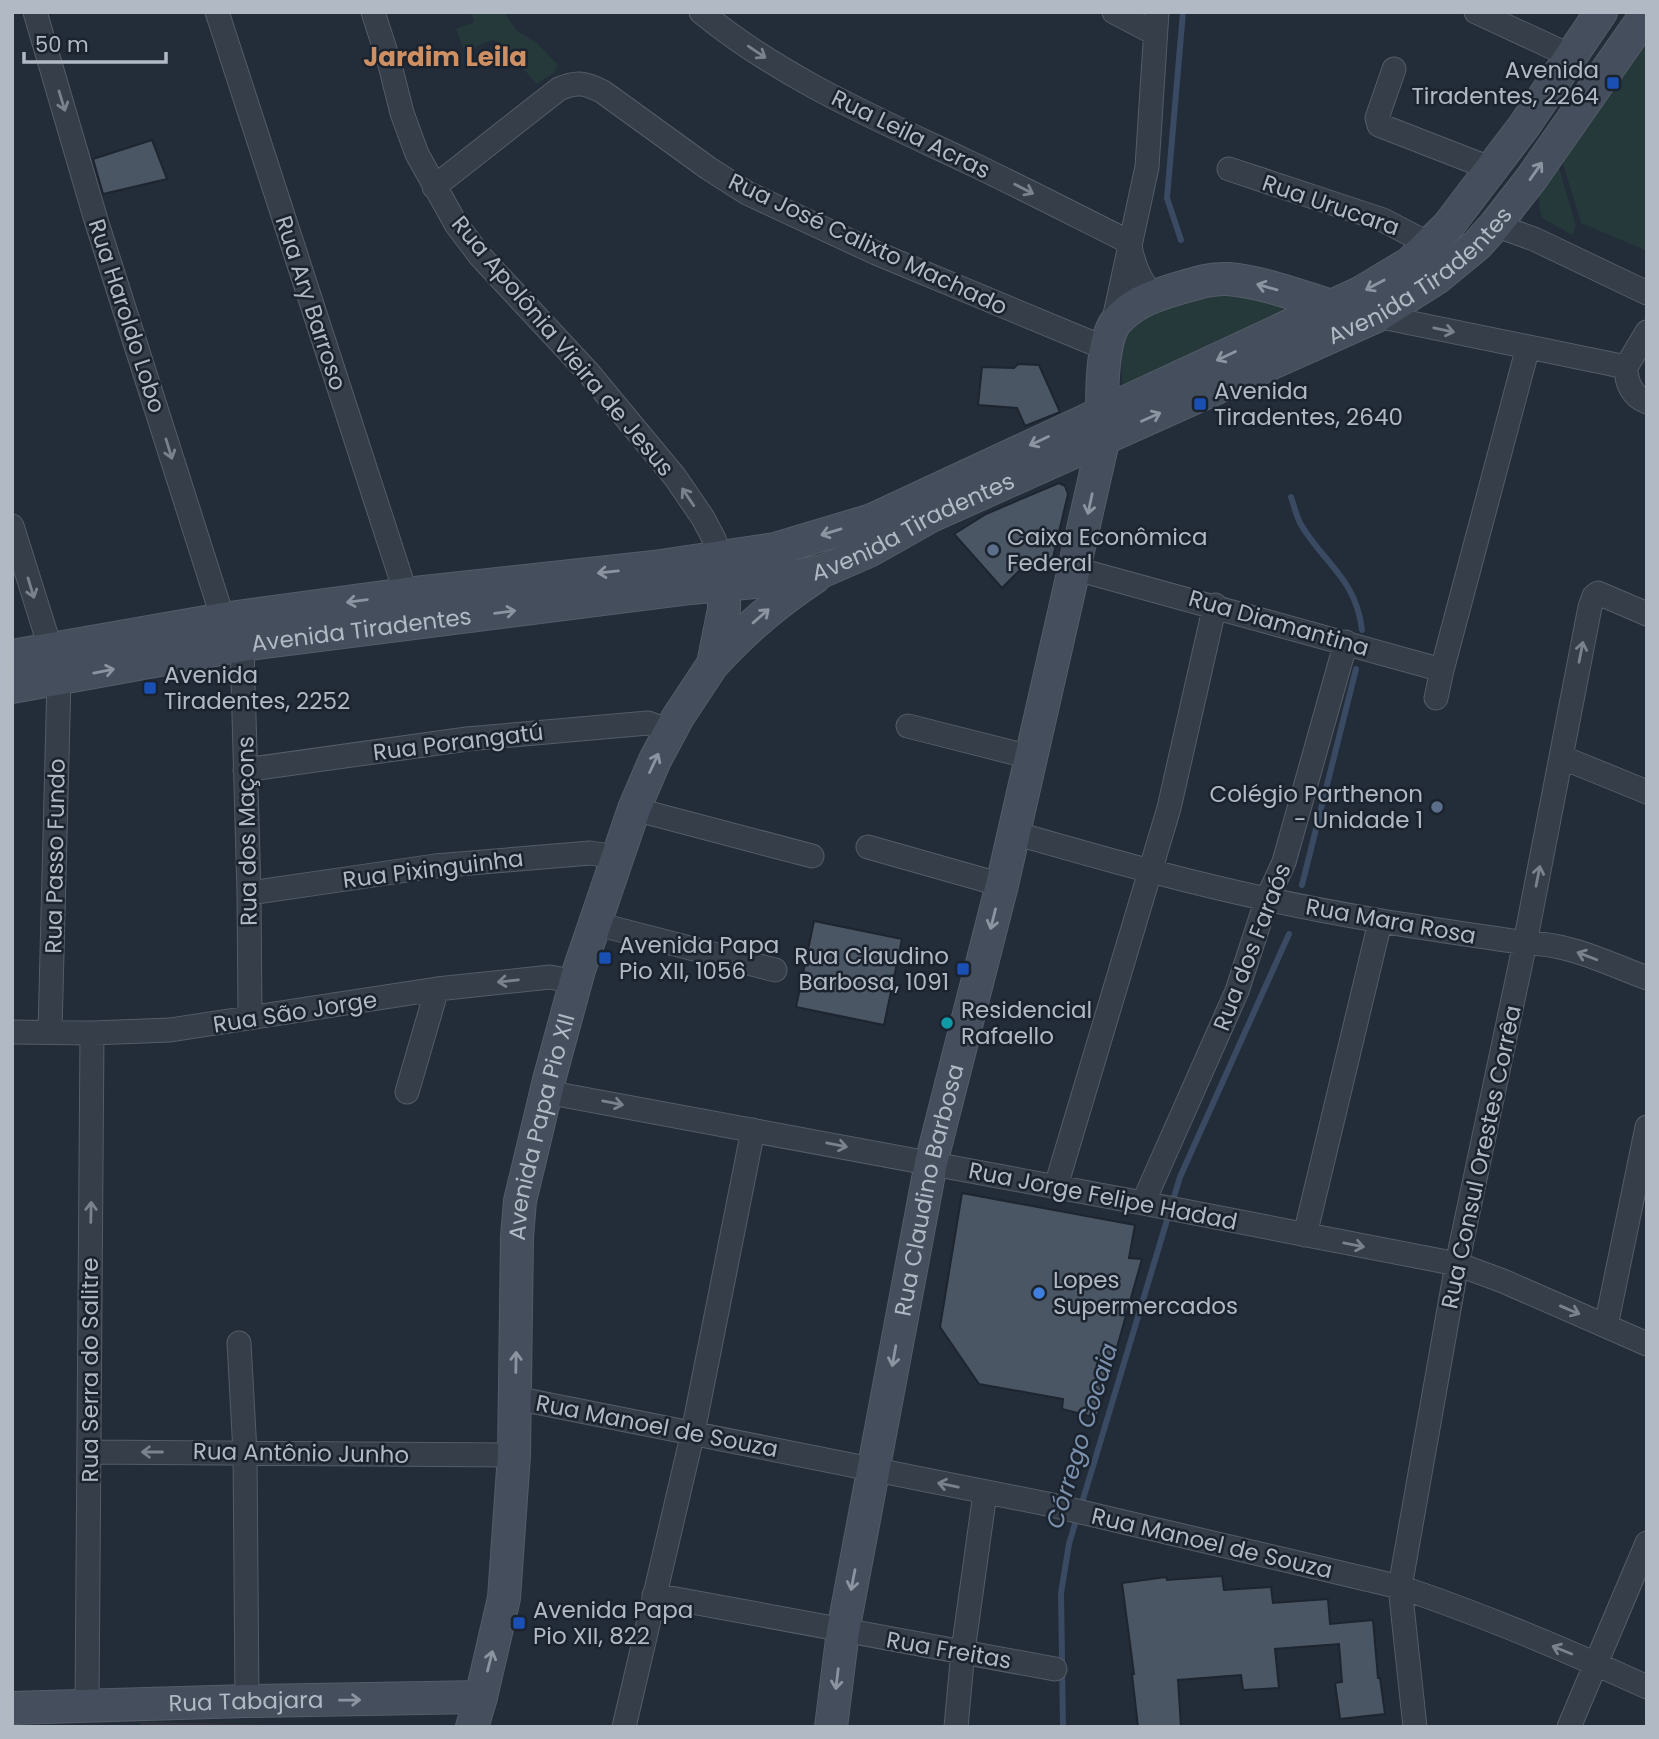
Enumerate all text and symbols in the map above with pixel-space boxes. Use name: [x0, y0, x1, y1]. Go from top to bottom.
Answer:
scale bar: [24, 21, 166, 65]
text: 50 m: [35, 30, 89, 59]
district label: Jardim Leila: [363, 39, 527, 75]
one-way arrow: [746, 45, 766, 59]
place label: Avenida Tiradentes, 2264: [1411, 54, 1599, 112]
marker: Avenida Tiradentes, 2264: [1605, 75, 1621, 91]
street label: Rua Leila Acras: [826, 82, 996, 186]
one-way arrow: [56, 90, 69, 112]
one-way arrow: [1529, 162, 1543, 181]
street label: Rua José Calixto Machado: [723, 165, 1013, 323]
street label: Rua Urucara: [1258, 167, 1404, 243]
one-way arrow: [1013, 182, 1034, 196]
street label: Avenida Tiradentes: [1322, 200, 1520, 352]
street label: Rua Apolônia Vieira de Jesus: [444, 209, 682, 483]
street label: Rua Ary Barroso: [268, 212, 354, 394]
street label: Rua Haroldo Lobo: [81, 215, 173, 417]
one-way arrow: [1365, 278, 1386, 292]
one-way arrow: [1256, 279, 1278, 292]
one-way arrow: [1432, 323, 1455, 337]
one-way arrow: [1216, 350, 1237, 363]
place label: Avenida Tiradentes, 2640: [1214, 375, 1403, 433]
marker: Avenida Tiradentes, 2640: [1192, 396, 1208, 412]
one-way arrow: [1140, 410, 1161, 423]
one-way arrow: [1029, 435, 1050, 448]
one-way arrow: [164, 437, 177, 459]
street label: Avenida Tiradentes: [810, 465, 1020, 589]
one-way arrow: [681, 488, 696, 507]
one-way arrow: [1082, 492, 1096, 515]
place label: Caixa Econômica Federal: [1007, 521, 1207, 579]
one-way arrow: [820, 527, 842, 540]
marker: Caixa Econômica Federal: [985, 542, 1001, 558]
one-way arrow: [597, 566, 620, 579]
one-way arrow: [26, 577, 39, 599]
street label: Rua Diamantina: [1185, 582, 1373, 664]
one-way arrow: [347, 595, 369, 608]
street label: Avenida Tiradentes: [249, 600, 473, 660]
one-way arrow: [493, 605, 515, 618]
one-way arrow: [751, 608, 769, 624]
one-way arrow: [1575, 641, 1588, 664]
place label: Avenida Tiradentes, 2252: [164, 659, 350, 717]
one-way arrow: [92, 663, 114, 677]
marker: Avenida Tiradentes, 2252: [142, 680, 158, 696]
street label: Rua Porangatú: [371, 716, 545, 768]
street label: Rua dos Maçons: [229, 736, 265, 926]
one-way arrow: [648, 753, 661, 775]
street label: Rua Passo Fundo: [37, 758, 73, 954]
place label: Colégio Parthenon - Unidade 1: [1210, 778, 1423, 836]
marker: Colégio Parthenon - Unidade 1: [1429, 799, 1445, 815]
street label: Rua Pixinguinha: [341, 842, 525, 896]
street label: Rua dos Faraós: [1205, 859, 1299, 1035]
one-way arrow: [1532, 865, 1545, 888]
street label: Rua Mara Rosa: [1303, 890, 1479, 952]
one-way arrow: [986, 907, 1000, 930]
place label: Avenida Papa Pio XII, 1056: [619, 929, 779, 987]
place label: Rua Claudino Barbosa, 1091: [794, 940, 949, 998]
one-way arrow: [1577, 948, 1598, 961]
marker: Avenida Papa Pio XII, 1056: [597, 950, 613, 966]
marker: Rua Claudino Barbosa, 1091: [955, 961, 971, 977]
one-way arrow: [497, 975, 520, 988]
street label: Rua São Jorge: [211, 983, 379, 1041]
place label: Residencial Rafaello: [961, 994, 1092, 1052]
street label: Rua Consul Orestes Corrêa: [1433, 1002, 1529, 1312]
street label: Avenida Papa Pio XII: [501, 1010, 582, 1242]
marker: Residencial Rafaello: [939, 1015, 955, 1031]
street label: Rua Claudino Barbosa: [887, 1061, 972, 1319]
one-way arrow: [601, 1097, 624, 1111]
one-way arrow: [825, 1139, 848, 1153]
street label: Rua Jorge Felipe Hadad: [966, 1154, 1240, 1238]
one-way arrow: [84, 1201, 98, 1224]
one-way arrow: [1342, 1238, 1365, 1252]
street label: Rua Serra do Salitre: [74, 1258, 106, 1483]
place label: Lopes Supermercados: [1053, 1264, 1238, 1322]
marker: Lopes Supermercados: [1031, 1285, 1047, 1301]
one-way arrow: [1559, 1305, 1581, 1318]
water label: Córrego Cocaia: [1038, 1339, 1125, 1533]
one-way arrow: [887, 1344, 900, 1367]
one-way arrow: [509, 1351, 522, 1374]
street label: Rua Manoel de Souza: [533, 1387, 781, 1465]
street label: Rua Antônio Junho: [193, 1435, 409, 1471]
one-way arrow: [141, 1445, 164, 1459]
one-way arrow: [937, 1477, 960, 1491]
street label: Rua Manoel de Souza: [1088, 1500, 1336, 1586]
one-way arrow: [845, 1568, 859, 1591]
place label: Avenida Papa Pio XII, 822: [533, 1594, 693, 1652]
marker: Avenida Papa Pio XII, 822: [511, 1615, 527, 1631]
street label: Rua Freitas: [884, 1623, 1014, 1677]
one-way arrow: [1552, 1642, 1573, 1655]
one-way arrow: [484, 1650, 497, 1673]
one-way arrow: [831, 1667, 844, 1690]
street label: Rua Tabajara: [168, 1684, 324, 1719]
one-way arrow: [338, 1693, 361, 1706]

